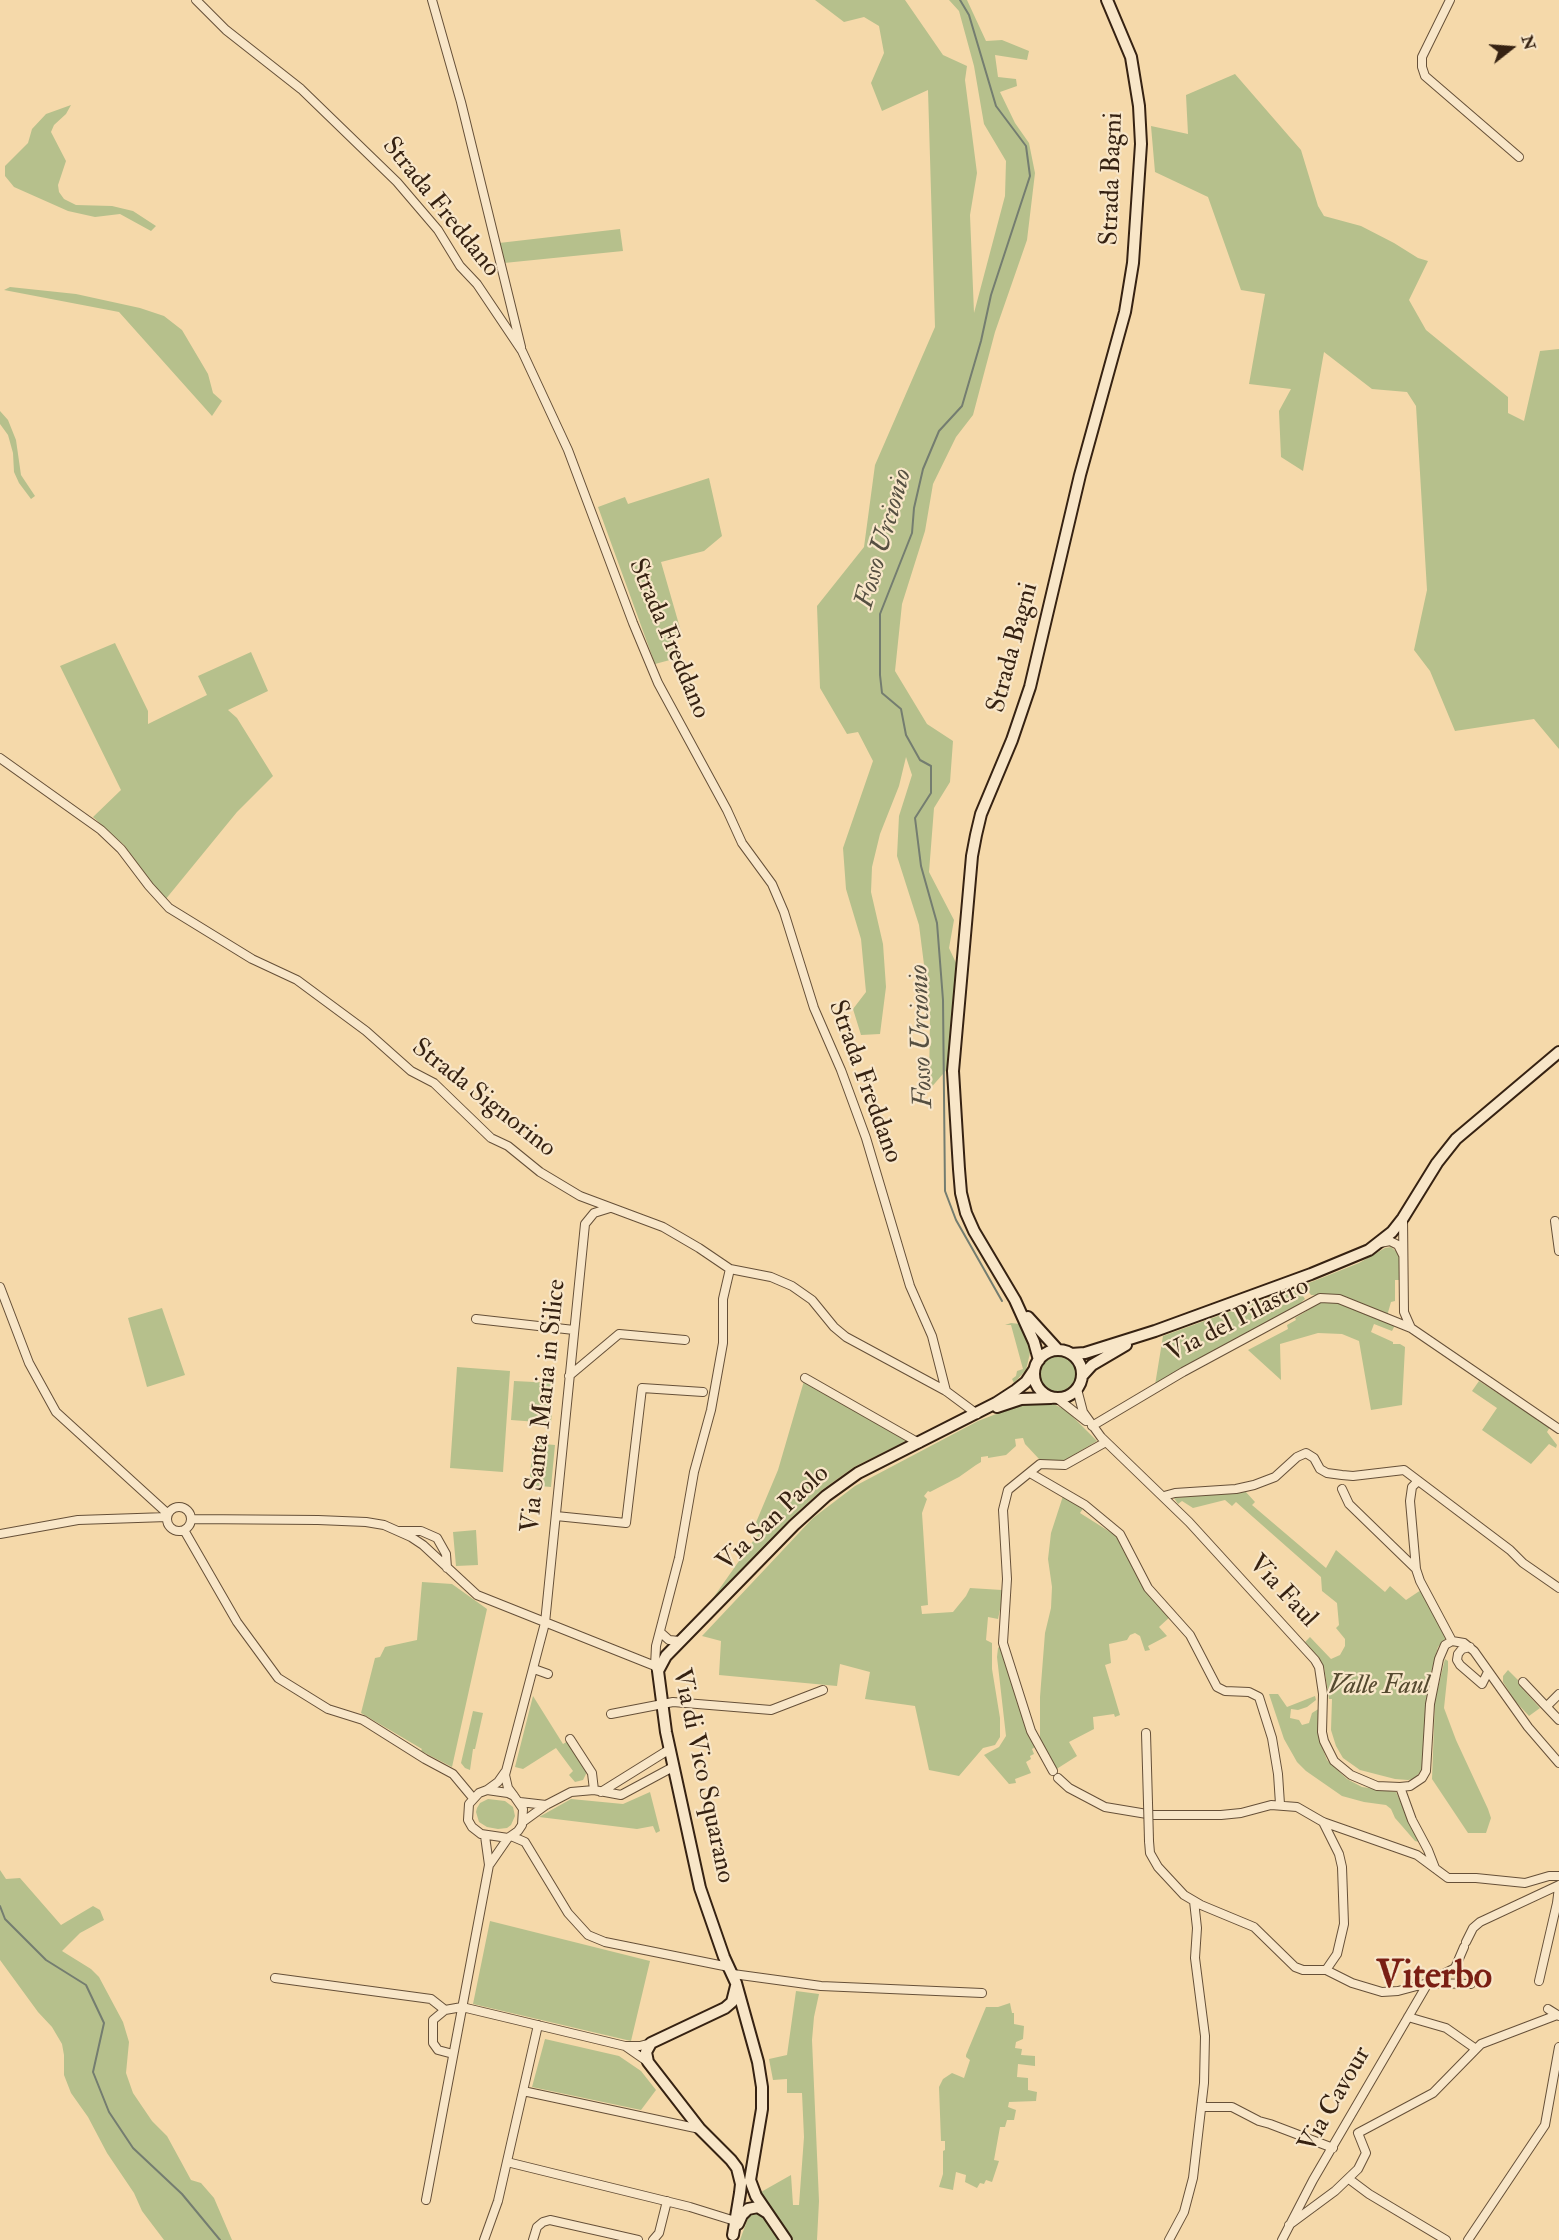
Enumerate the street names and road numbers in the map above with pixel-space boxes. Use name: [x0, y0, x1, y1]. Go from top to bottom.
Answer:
street label: Strada Bagni: [1095, 112, 1131, 246]
street label: Strada Freddano: [374, 132, 506, 284]
street label: Strada Freddano: [620, 554, 716, 724]
street label: Strada Bagni: [982, 580, 1046, 716]
street label: Strada Freddano: [820, 997, 908, 1167]
street label: Strada Signorino: [405, 1033, 561, 1165]
street label: Via del Pilastro: [1161, 1272, 1315, 1370]
street label: Via Santa Maria in Silice: [516, 1278, 574, 1534]
street label: Via San Paolo: [711, 1459, 837, 1579]
street label: Via Faul: [1241, 1549, 1323, 1635]
street label: Via di Vico Squarano: [664, 1666, 740, 1886]
street label: Via Cavour: [1293, 2041, 1379, 2159]

